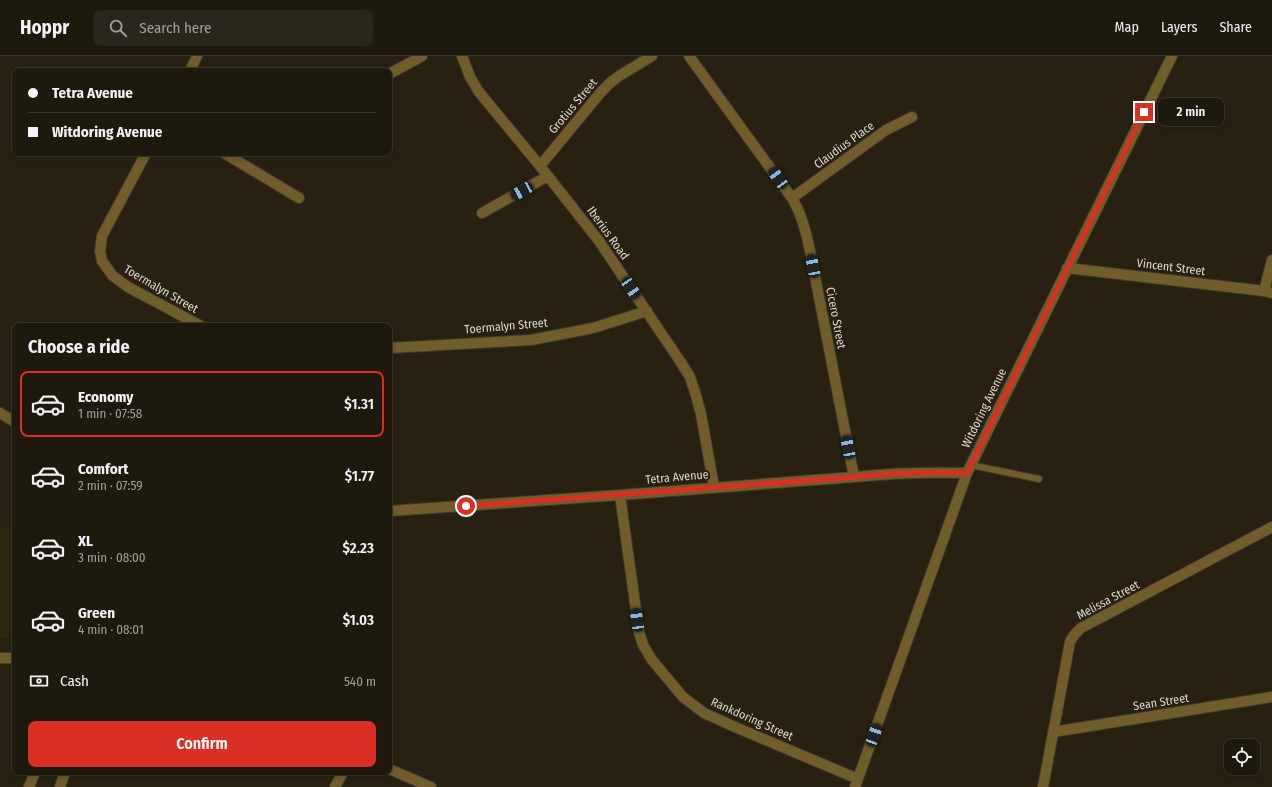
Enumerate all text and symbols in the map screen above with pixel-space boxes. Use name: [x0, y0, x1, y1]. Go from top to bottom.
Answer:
search box: [93, 10, 373, 46]
text: Hoppr: [20, 16, 69, 39]
icon: search: [107, 17, 129, 39]
text: Search here: [139, 19, 211, 37]
text: Map: [1115, 19, 1139, 36]
text: Layers: [1161, 19, 1197, 36]
text: Share: [1219, 19, 1252, 36]
street label: Grotius Street: [546, 76, 600, 136]
text: Tetra Avenue: [52, 84, 133, 102]
callout: 2 min: [1158, 98, 1224, 126]
route end: [1135, 103, 1153, 121]
text: 2 min: [1177, 104, 1205, 119]
street label: Claudius Place: [811, 118, 877, 172]
text: Witdoring Avenue: [52, 123, 162, 141]
car: [766, 165, 790, 191]
car: [509, 180, 535, 202]
street label: Iberius Road: [584, 204, 632, 262]
car: [805, 253, 821, 279]
street label: Vincent Street: [1136, 256, 1206, 278]
street label: Toermalyn Street: [121, 262, 201, 316]
car: [619, 275, 643, 301]
street label: Cicero Street: [823, 286, 849, 350]
street label: Toermalyn Street: [464, 315, 548, 337]
text: Choose a ride: [28, 336, 130, 358]
street label: Witdoring Avenue: [959, 366, 1009, 450]
icon: car: [30, 386, 66, 422]
text: Economy: [78, 388, 133, 406]
text: $1.31: [344, 395, 374, 413]
text: 1 min · 07:58: [78, 406, 142, 421]
car: [840, 434, 856, 460]
icon: car: [30, 458, 66, 494]
text: Comfort: [78, 460, 129, 478]
text: $1.77: [345, 467, 374, 485]
street label: Tetra Avenue: [645, 467, 709, 487]
text: 2 min · 07:59: [78, 478, 142, 493]
route start: [457, 497, 475, 515]
icon: car: [30, 530, 66, 566]
text: XL: [78, 532, 93, 550]
text: $2.23: [343, 539, 374, 557]
text: 3 min · 08:00: [78, 550, 145, 565]
street label: Melissa Street: [1074, 578, 1142, 622]
icon: car: [30, 602, 66, 638]
text: Green: [78, 604, 115, 622]
car: [629, 607, 645, 633]
text: $1.03: [343, 611, 374, 629]
text: 4 min · 08:01: [78, 622, 144, 637]
icon: cash: [28, 670, 50, 692]
text: Cash: [60, 672, 89, 690]
text: 540 m: [344, 674, 376, 689]
street label: Sean Street: [1132, 691, 1190, 713]
street label: Rankdoring Street: [709, 695, 795, 743]
button: Confirm: [28, 721, 376, 767]
car: [864, 722, 884, 748]
map controls: [1224, 739, 1260, 775]
button: locate: [1224, 739, 1260, 775]

